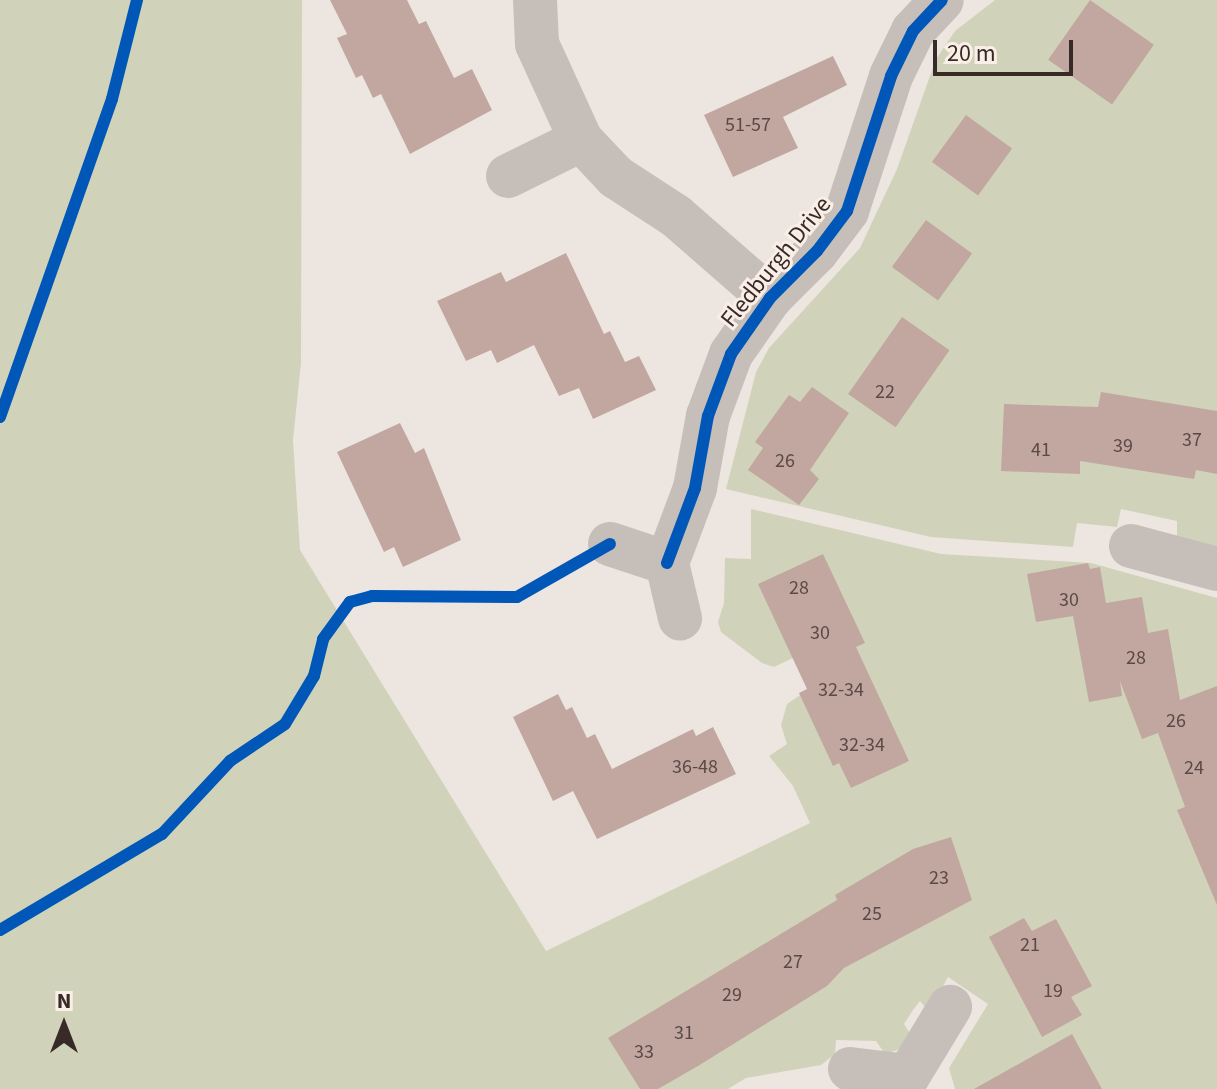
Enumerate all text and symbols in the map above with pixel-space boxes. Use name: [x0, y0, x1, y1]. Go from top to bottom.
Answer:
scale bar: [937, 24, 1077, 74]
text: 20 m: [947, 36, 996, 71]
house number: 51-57: [725, 113, 771, 137]
street label: Fledburgh Drive: [715, 191, 837, 333]
house number: 22: [875, 380, 895, 404]
house number: 37: [1182, 428, 1202, 452]
house number: 39: [1113, 434, 1133, 458]
house number: 41: [1031, 438, 1051, 462]
house number: 26: [775, 449, 795, 473]
house number: 28: [789, 576, 809, 600]
house number: 30: [1059, 588, 1079, 612]
house number: 30: [810, 621, 830, 645]
house number: 28: [1126, 646, 1146, 670]
house number: 32-34: [818, 678, 864, 702]
house number: 26: [1166, 709, 1186, 733]
house number: 32-34: [839, 733, 885, 757]
house number: 36-48: [672, 755, 718, 779]
house number: 24: [1184, 756, 1204, 780]
house number: 23: [929, 866, 949, 890]
house number: 25: [862, 902, 882, 926]
house number: 21: [1020, 933, 1040, 957]
house number: 27: [783, 950, 803, 974]
house number: 19: [1043, 979, 1063, 1003]
house number: 29: [722, 983, 742, 1007]
north arrow: [24, 985, 104, 1065]
text: N: [57, 985, 71, 1017]
house number: 31: [674, 1021, 694, 1045]
house number: 33: [634, 1040, 654, 1064]

